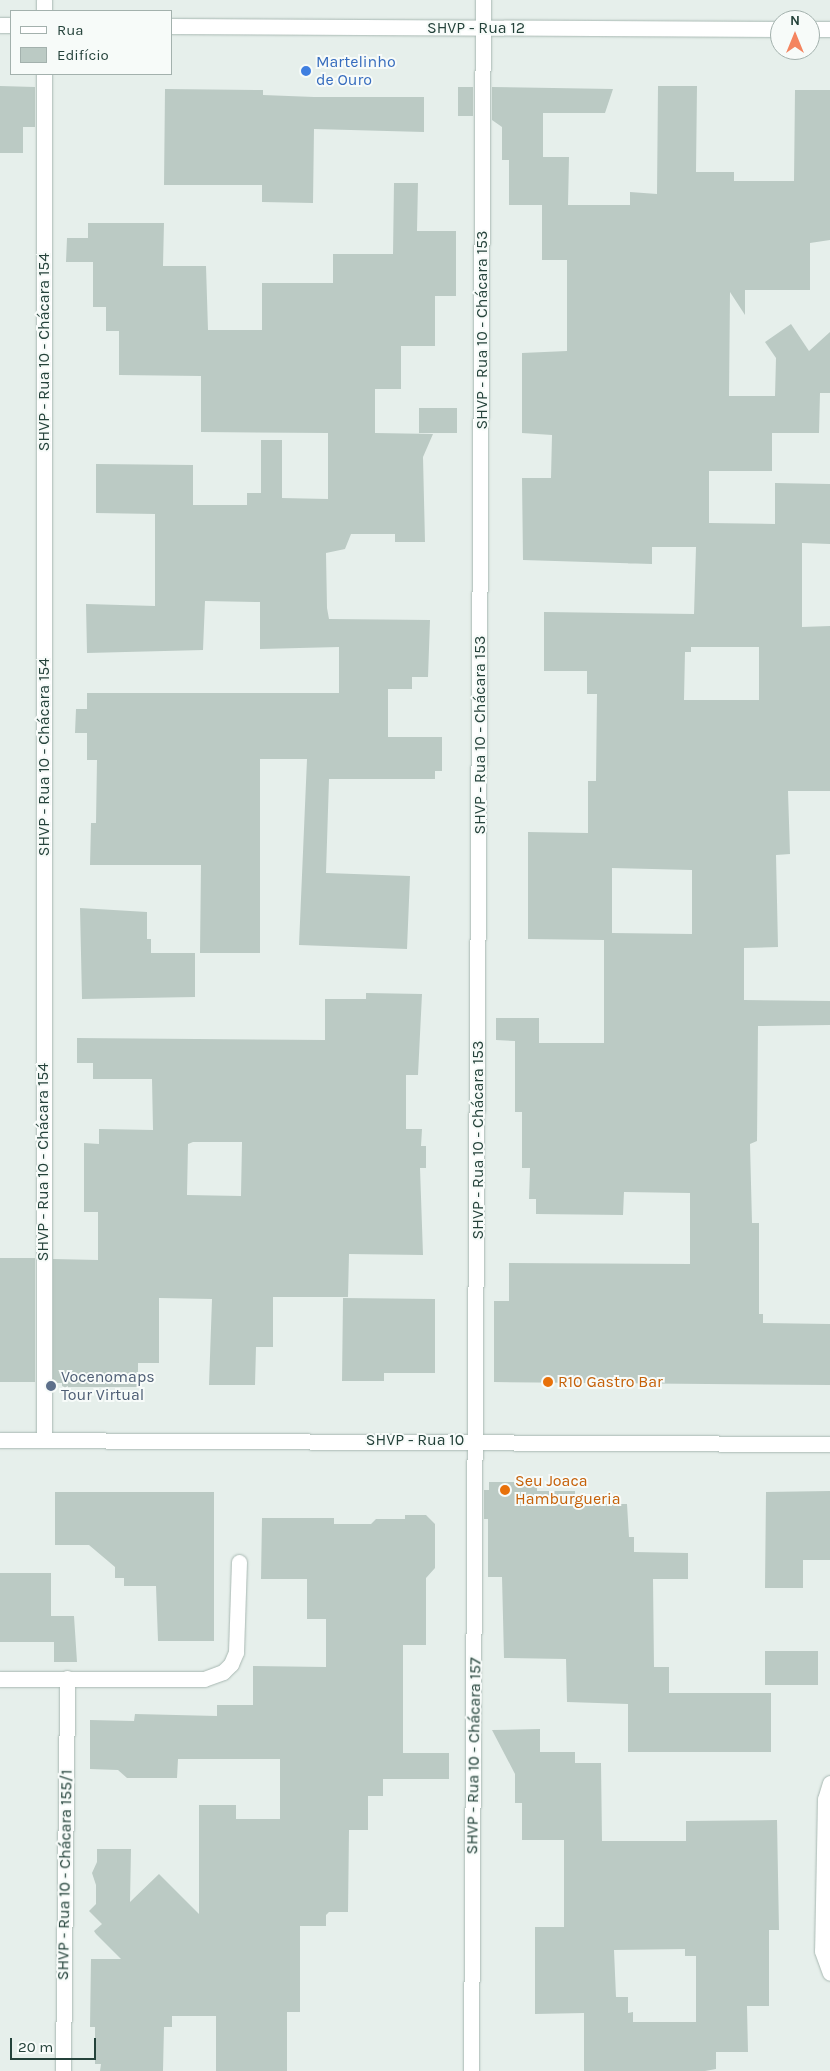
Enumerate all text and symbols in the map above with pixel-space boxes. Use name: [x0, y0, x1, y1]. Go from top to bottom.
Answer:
legend: [10, 10, 172, 75]
north arrow: [770, 10, 820, 60]
text: N: [790, 12, 800, 29]
street label: SHVP - Rua 12: [427, 18, 525, 38]
text: Rua: [57, 21, 84, 39]
text: Edifício: [57, 46, 109, 64]
place label: Martelinho de Ouro: [316, 52, 396, 90]
marker: Martelinho de Ouro: [300, 65, 312, 77]
street label: SHVP - Rua 10 - Chácara 153: [472, 231, 492, 429]
street label: SHVP - Rua 10 - Chácara 154: [34, 253, 54, 451]
street label: SHVP - Rua 10 - Chácara 153: [470, 636, 490, 834]
street label: SHVP - Rua 10 - Chácara 154: [34, 658, 54, 856]
street label: SHVP - Rua 10 - Chácara 153: [468, 1041, 488, 1239]
street label: SHVP - Rua 10 - Chácara 154: [33, 1063, 53, 1261]
place label: Vocenomaps Tour Virtual: [61, 1367, 155, 1405]
place label: R10 Gastro Bar: [558, 1372, 663, 1392]
marker: R10 Gastro Bar: [542, 1376, 554, 1388]
marker: Vocenomaps Tour Virtual: [45, 1380, 57, 1392]
street label: SHVP - Rua 10: [366, 1430, 464, 1450]
place label: Seu Joaca Hamburgueria: [515, 1471, 620, 1509]
marker: Seu Joaca Hamburgueria: [499, 1484, 511, 1496]
street label: SHVP - Rua 10 - Chácara 157: [463, 1657, 485, 1855]
street label: SHVP - Rua 10 - Chácara 155/1: [54, 1769, 76, 1981]
scale bar: [12, 2028, 99, 2060]
text: 20 m: [18, 2038, 53, 2056]

